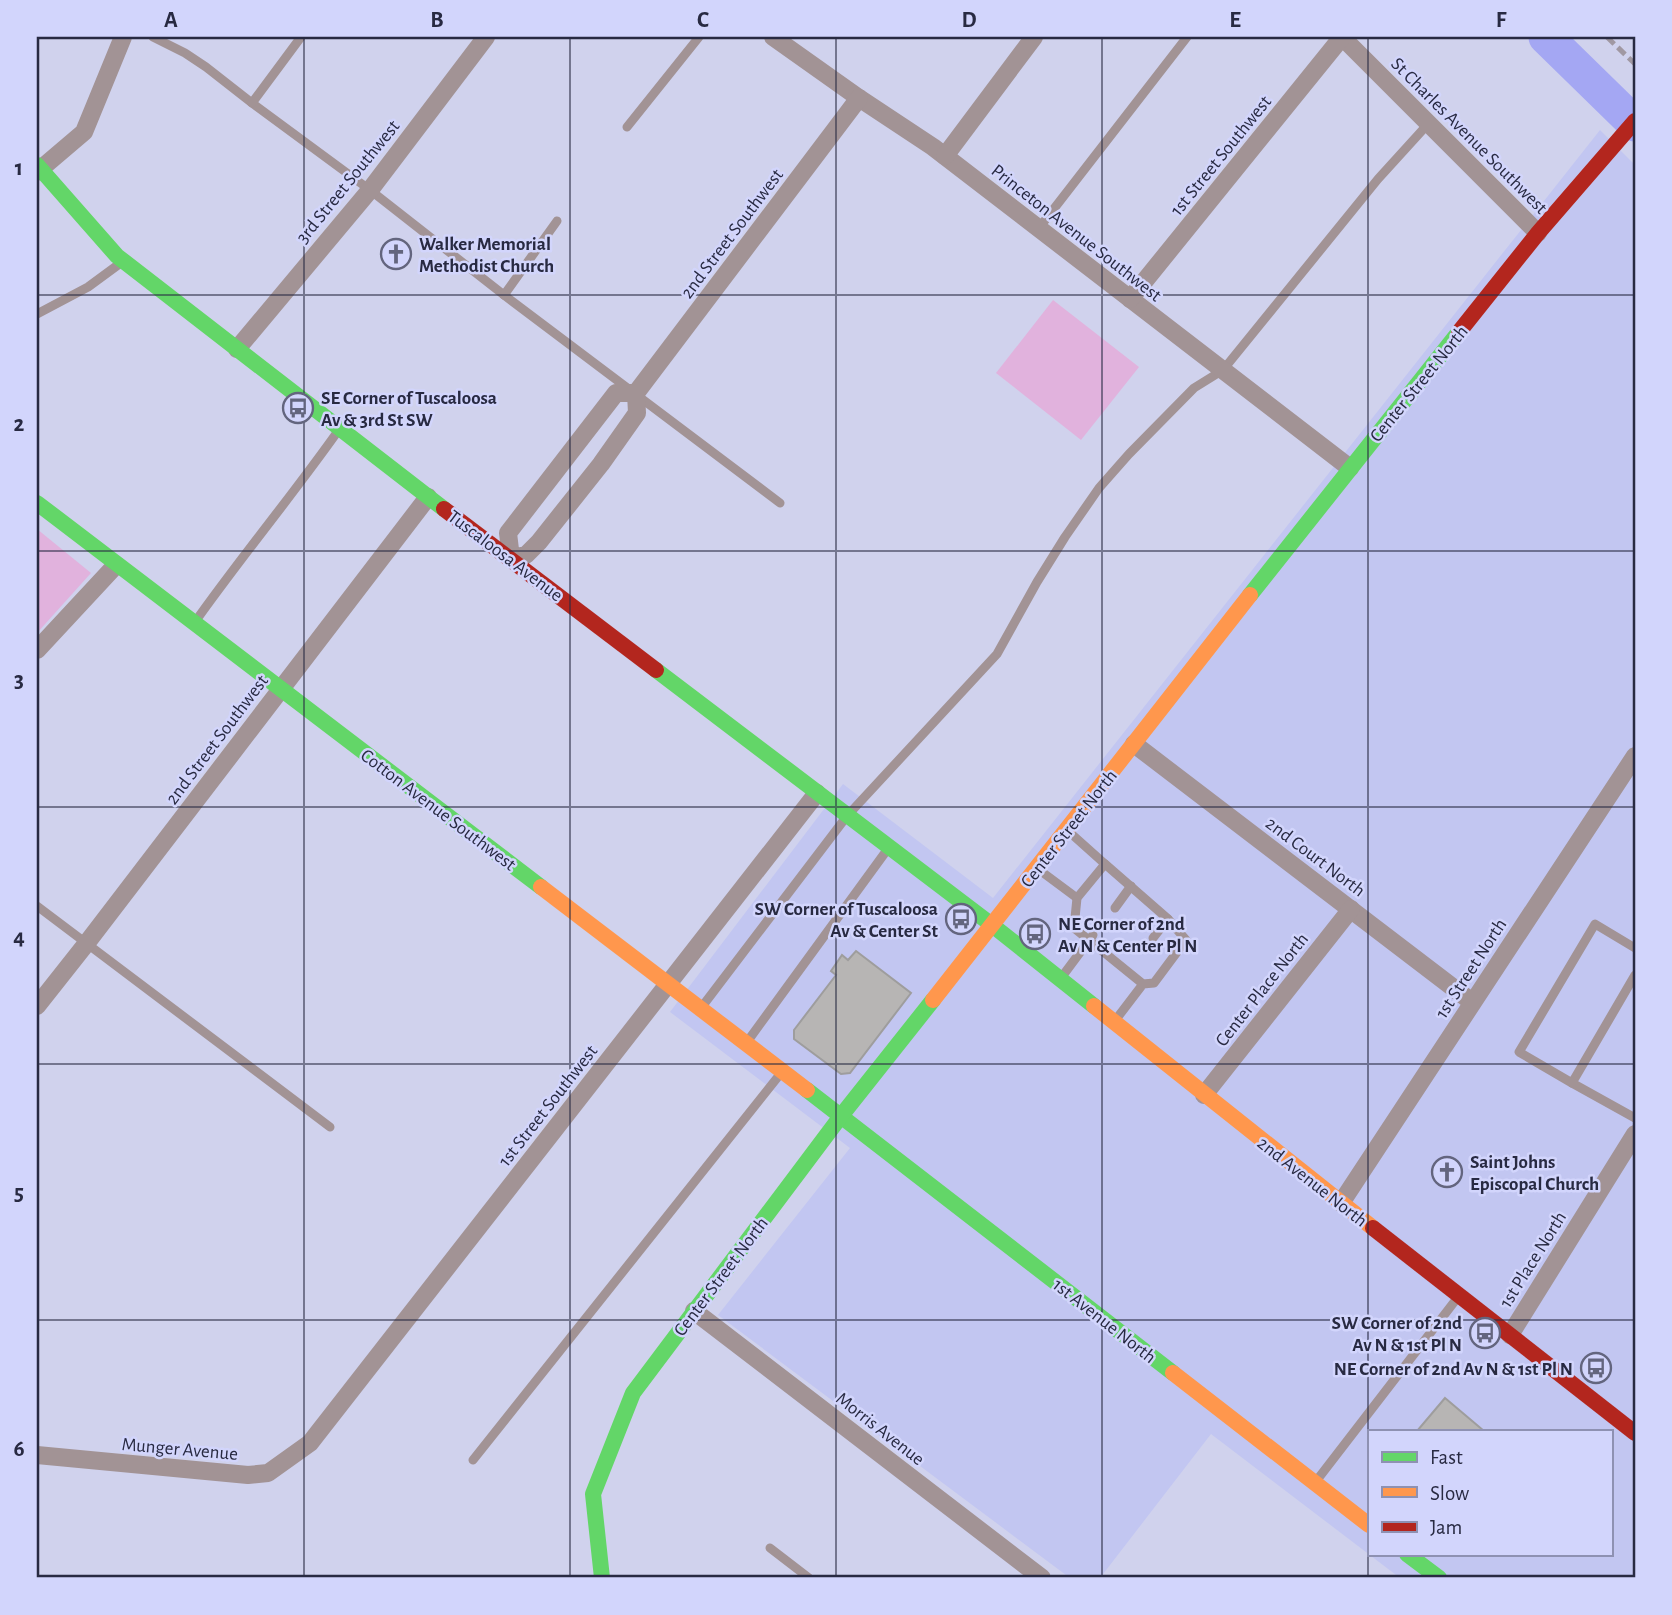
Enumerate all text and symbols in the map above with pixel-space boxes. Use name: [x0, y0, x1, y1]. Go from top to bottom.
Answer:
text: A: [164, 9, 178, 32]
text: B: [430, 9, 444, 32]
text: C: [697, 9, 709, 32]
text: D: [961, 9, 977, 32]
text: E: [1229, 9, 1241, 32]
text: F: [1496, 9, 1507, 32]
street label: St Charles Avenue Southwest: [1387, 54, 1551, 218]
street label: 1st Street Southwest: [1167, 92, 1275, 220]
street label: 3rd Street Southwest: [293, 117, 403, 247]
text: 1: [15, 157, 23, 180]
street label: Princeton Avenue Southwest: [987, 161, 1165, 305]
street label: 2nd Street Southwest: [677, 166, 787, 302]
place label: Walker Memorial Methodist Church: [419, 235, 554, 276]
church icon: Walker Memorial Methodist Church: [379, 237, 413, 271]
street label: Center Street North: [1367, 322, 1472, 446]
place label: SE Corner of Tuscaloosa Av & 3rd St SW: [321, 389, 497, 430]
bus stop icon: SE Corner of Tuscaloosa Av & 3rd St SW: [281, 391, 315, 425]
text: 2: [14, 413, 25, 436]
street label: Tuscaloosa Avenue: [444, 507, 566, 605]
text: 3: [14, 669, 24, 692]
street label: 2nd Street Southwest: [162, 672, 272, 808]
street label: Cotton Avenue Southwest: [357, 746, 519, 875]
street label: Center Street North: [1017, 767, 1121, 891]
street label: 2nd Court North: [1262, 814, 1368, 901]
place label: SW Corner of Tuscaloosa Av & Center St: [755, 900, 939, 941]
bus stop icon: SW Corner of Tuscaloosa Av & Center St: [944, 902, 978, 936]
place label: NE Corner of 2nd Av N & Center Pl N: [1058, 915, 1198, 956]
street label: 1st Street North: [1432, 916, 1510, 1022]
bus stop icon: NE Corner of 2nd Av N & Center Pl N: [1018, 917, 1052, 951]
text: 4: [13, 926, 25, 949]
street label: Center Place North: [1212, 930, 1312, 1050]
street label: 1st Street Southwest: [495, 1042, 601, 1170]
street label: 2nd Avenue North: [1254, 1134, 1371, 1231]
place label: Saint Johns Episcopal Church: [1470, 1153, 1599, 1194]
church icon: Saint Johns Episcopal Church: [1430, 1155, 1464, 1189]
text: 5: [14, 1182, 24, 1205]
street label: 1st Place North: [1496, 1208, 1570, 1311]
street label: Center Street North: [670, 1214, 772, 1340]
street label: 1st Avenue North: [1049, 1275, 1159, 1367]
place label: SW Corner of 2nd Av N & 1st Pl N: [1331, 1314, 1462, 1355]
bus stop icon: SW Corner of 2nd Av N & 1st Pl N: [1468, 1316, 1502, 1350]
bus stop icon: NE Corner of 2nd Av N & 1st Pl N: [1579, 1351, 1613, 1385]
place label: NE Corner of 2nd Av N & 1st Pl N: [1334, 1360, 1573, 1379]
street label: Morris Avenue: [832, 1389, 928, 1469]
legend: [1368, 1430, 1612, 1556]
street label: Munger Avenue: [121, 1435, 239, 1464]
text: 6: [13, 1438, 25, 1461]
text: Fast: [1430, 1447, 1463, 1468]
text: Slow: [1430, 1483, 1469, 1504]
text: Jam: [1430, 1517, 1462, 1538]

